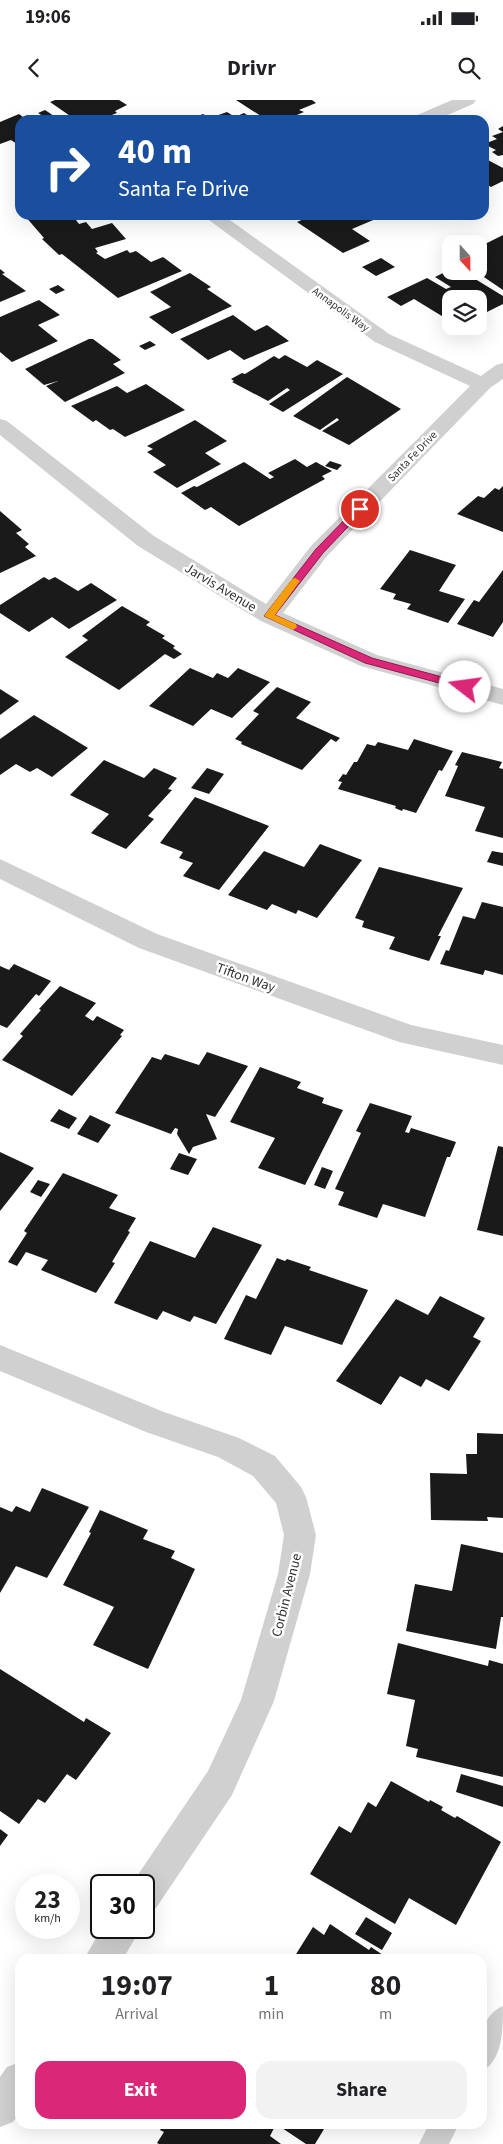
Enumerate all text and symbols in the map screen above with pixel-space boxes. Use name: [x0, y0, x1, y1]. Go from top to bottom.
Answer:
text: 19:06: [25, 4, 71, 31]
text: Drivr: [227, 52, 276, 84]
icon: back: [20, 54, 48, 82]
icon: search: [455, 54, 483, 82]
text: 40 m: [118, 127, 192, 177]
icon: right: [35, 135, 100, 200]
text: Santa Fe Drive: [118, 173, 249, 205]
north arrow: [442, 235, 488, 280]
map controls: [442, 235, 487, 335]
street label: Annapolis Way: [309, 284, 372, 335]
button: layers: [442, 290, 487, 335]
street label: Santa Fe Drive: [384, 427, 441, 485]
pin: [339, 488, 381, 530]
icon: arrive: [346, 495, 374, 523]
street label: Jarvis Avenue: [181, 558, 260, 617]
position arrow: [438, 660, 490, 712]
street label: Tifton Way: [213, 958, 278, 998]
street label: Corbin Avenue: [267, 1551, 307, 1639]
speed limit sign: 30: [90, 1874, 155, 1939]
text: 23: [34, 1882, 61, 1918]
text: km/h: [34, 1910, 61, 1927]
text: 19:07: [100, 1964, 173, 2007]
text: 1: [263, 1964, 279, 2007]
text: 80: [370, 1964, 401, 2007]
text: Arrival: [115, 2003, 158, 2025]
text: min: [258, 2003, 284, 2025]
text: m: [379, 2003, 392, 2025]
button: Exit: [35, 2061, 246, 2119]
button: Share: [256, 2061, 467, 2119]

